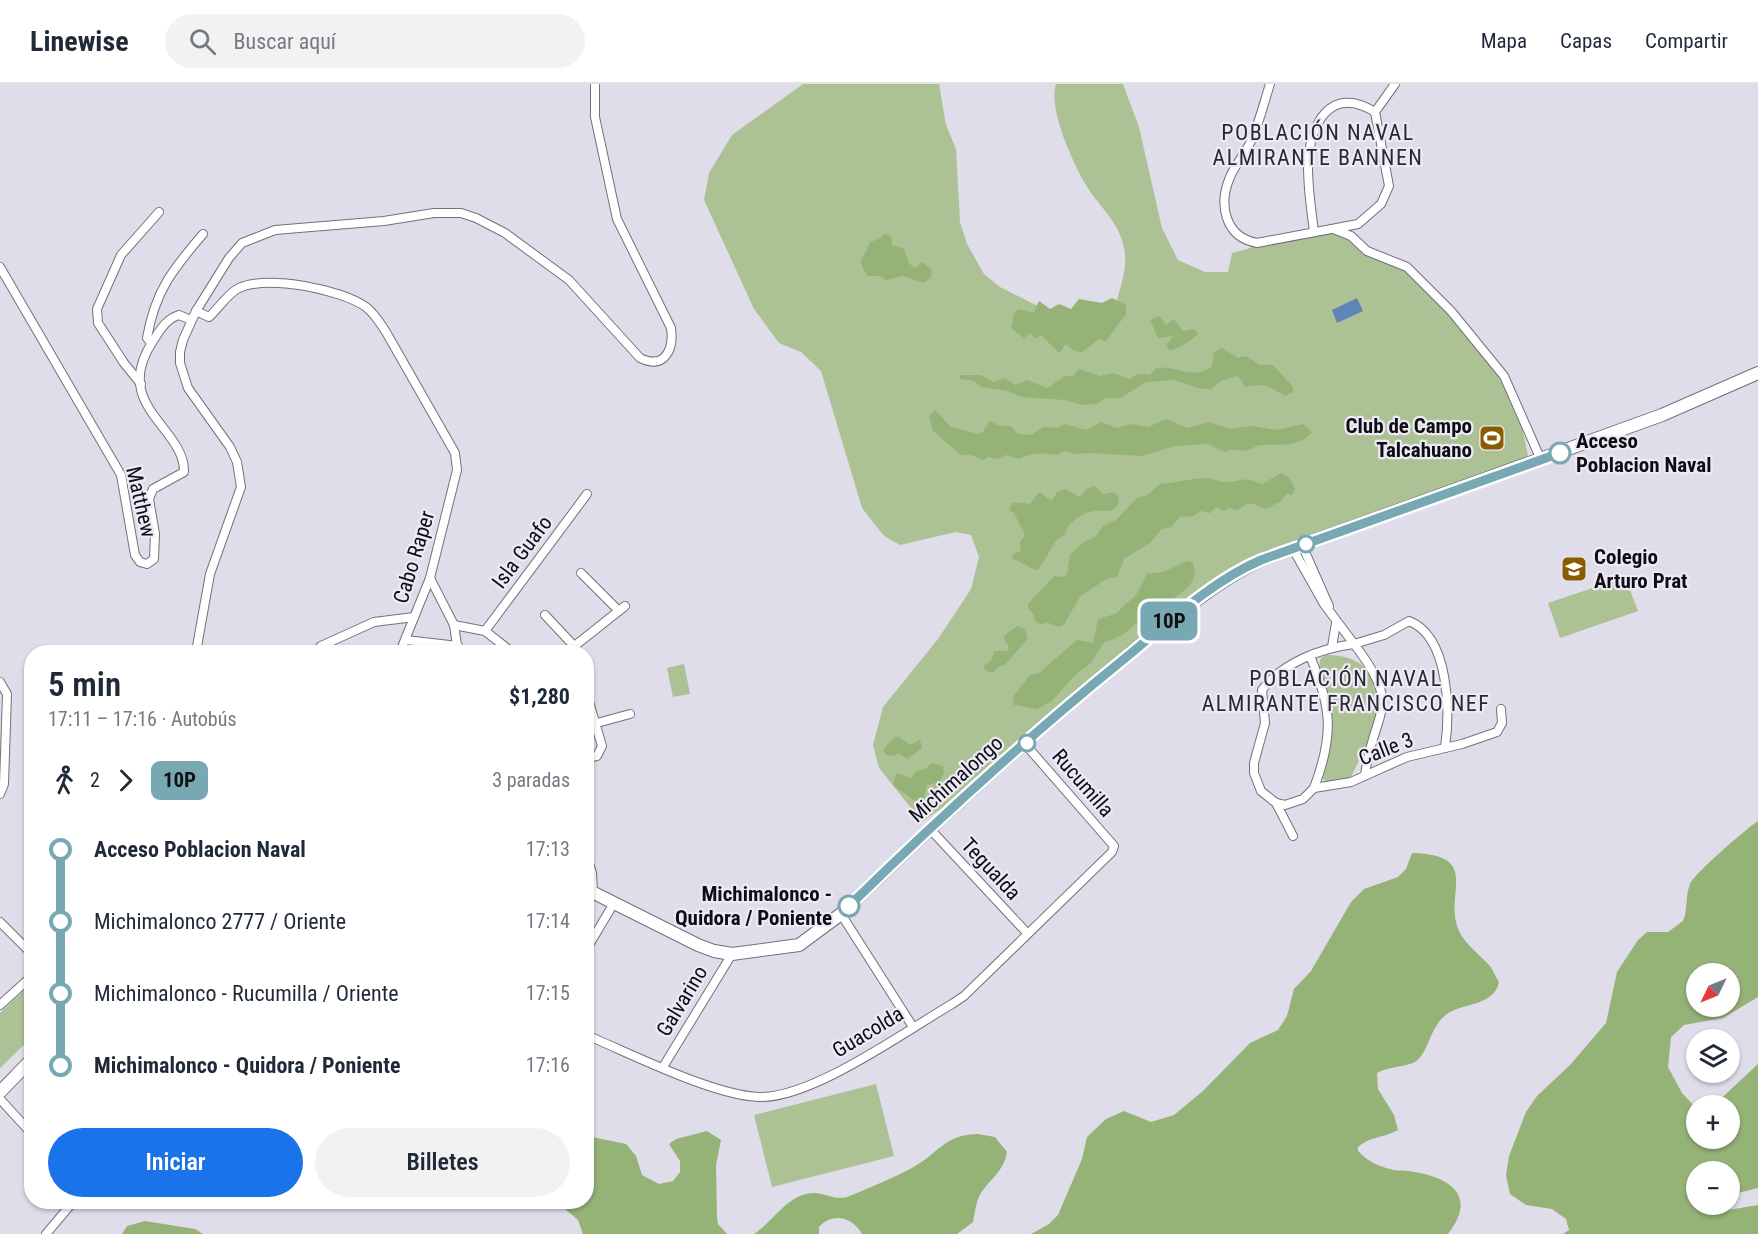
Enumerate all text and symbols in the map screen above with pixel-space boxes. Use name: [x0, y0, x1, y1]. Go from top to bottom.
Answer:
search box: [165, 14, 585, 68]
text: Linewise: [30, 25, 129, 58]
icon: search: [186, 25, 219, 58]
text: Buscar aquí: [234, 29, 336, 54]
text: Mapa: [1481, 29, 1527, 53]
text: Capas: [1560, 29, 1612, 53]
text: Compartir: [1645, 29, 1728, 53]
district label: POBLACIÓN NAVAL ALMIRANTE BANNEN: [1213, 119, 1423, 170]
place label: Club de Campo Talcahuano: [1346, 414, 1472, 462]
sports icon: Club de Campo Talcahuano: [1477, 423, 1507, 453]
place label: Acceso Poblacion Naval: [1576, 429, 1711, 477]
marker: Acceso Poblacion Naval: [1549, 442, 1571, 464]
street label: Matthew: [121, 464, 161, 540]
street label: Cabo Raper: [389, 508, 439, 606]
street label: Isla Guafo: [487, 511, 557, 593]
unlabelled marker: [1297, 535, 1315, 553]
place label: Colegio Arturo Prat: [1594, 545, 1688, 593]
school or university icon: Colegio Arturo Prat: [1559, 554, 1589, 584]
line badge: 10P: [1134, 602, 1204, 640]
text: 10P: [1152, 609, 1186, 633]
text: 5 min: [48, 665, 121, 704]
district label: POBLACIÓN NAVAL ALMIRANTE FRANCISCO NEF: [1202, 665, 1490, 716]
text: $1,280: [509, 684, 570, 709]
text: 17:11 – 17:16 · Autobús: [48, 707, 237, 731]
street label: Calle 3: [1355, 728, 1417, 770]
street label: Michimalongo: [904, 731, 1008, 827]
unlabelled marker: [1018, 734, 1036, 752]
street label: Rucumilla: [1047, 744, 1119, 822]
icon: walk: [48, 764, 81, 797]
icon: forward: [109, 764, 142, 797]
text: 2: [90, 768, 100, 792]
text: 10P: [163, 768, 196, 792]
text: 3 paradas: [492, 768, 570, 792]
street label: Tegualda: [956, 833, 1026, 905]
text: Acceso Poblacion Naval: [94, 837, 306, 862]
text: 17:13: [526, 837, 570, 861]
place label: Michimalonco - Quidora / Poniente: [675, 882, 832, 930]
marker: Michimalonco - Quidora / Poniente: [838, 895, 860, 917]
text: Michimalonco 2777 / Oriente: [94, 909, 346, 934]
text: 17:14: [526, 909, 570, 933]
street label: Galvarino: [652, 961, 712, 1041]
north arrow: [1686, 963, 1740, 1017]
map controls: [1686, 963, 1740, 1215]
text: Michimalonco - Rucumilla / Oriente: [94, 981, 399, 1006]
text: 17:15: [526, 981, 570, 1005]
street label: Guacolda: [828, 1002, 908, 1062]
button: layers: [1686, 1029, 1740, 1083]
text: Michimalonco - Quidora / Poniente: [94, 1053, 400, 1078]
text: 17:16: [526, 1053, 570, 1077]
button: +: [1686, 1095, 1740, 1149]
button: Iniciar: [48, 1128, 303, 1197]
button: Billetes: [315, 1128, 570, 1197]
button: −: [1686, 1161, 1740, 1215]

